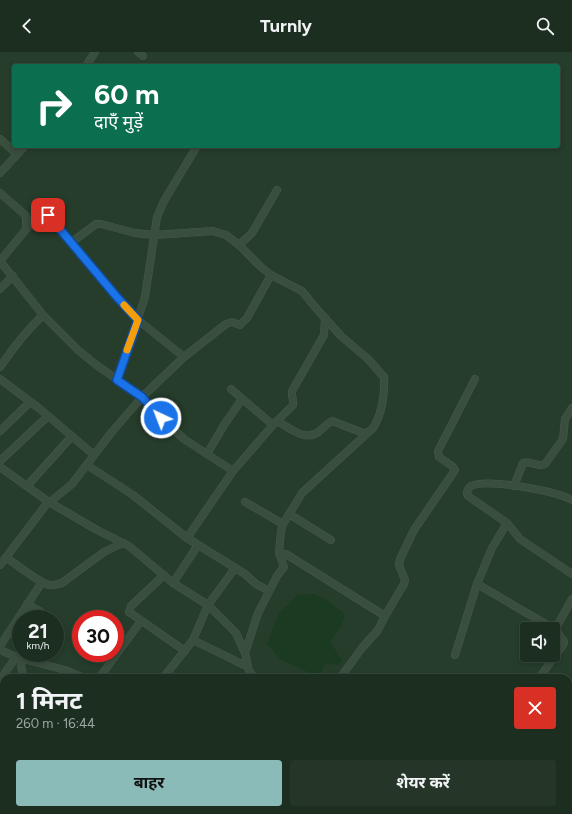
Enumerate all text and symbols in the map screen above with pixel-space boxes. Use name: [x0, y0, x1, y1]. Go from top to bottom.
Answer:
icon: back: [16, 15, 38, 37]
text: Turnly: [260, 15, 312, 37]
icon: search: [534, 15, 556, 37]
text: 60 m: [94, 77, 159, 111]
icon: right: [28, 80, 80, 132]
text: दाएँ मुड़ें: [94, 111, 143, 133]
pin: [31, 198, 65, 232]
icon: arrive: [37, 204, 59, 226]
position arrow: [140, 397, 182, 439]
speed limit sign: 30: [72, 610, 124, 662]
text: 21: [28, 619, 48, 643]
map controls: [520, 622, 560, 662]
button: sound: [520, 622, 560, 662]
text: km/h: [27, 639, 49, 652]
text: 1 मिनट: [16, 686, 82, 715]
button: close: [514, 687, 556, 729]
text: 260 m · 16:44: [16, 716, 95, 731]
button: बाहर: [16, 760, 282, 806]
button: शेयर करें: [290, 760, 556, 806]

